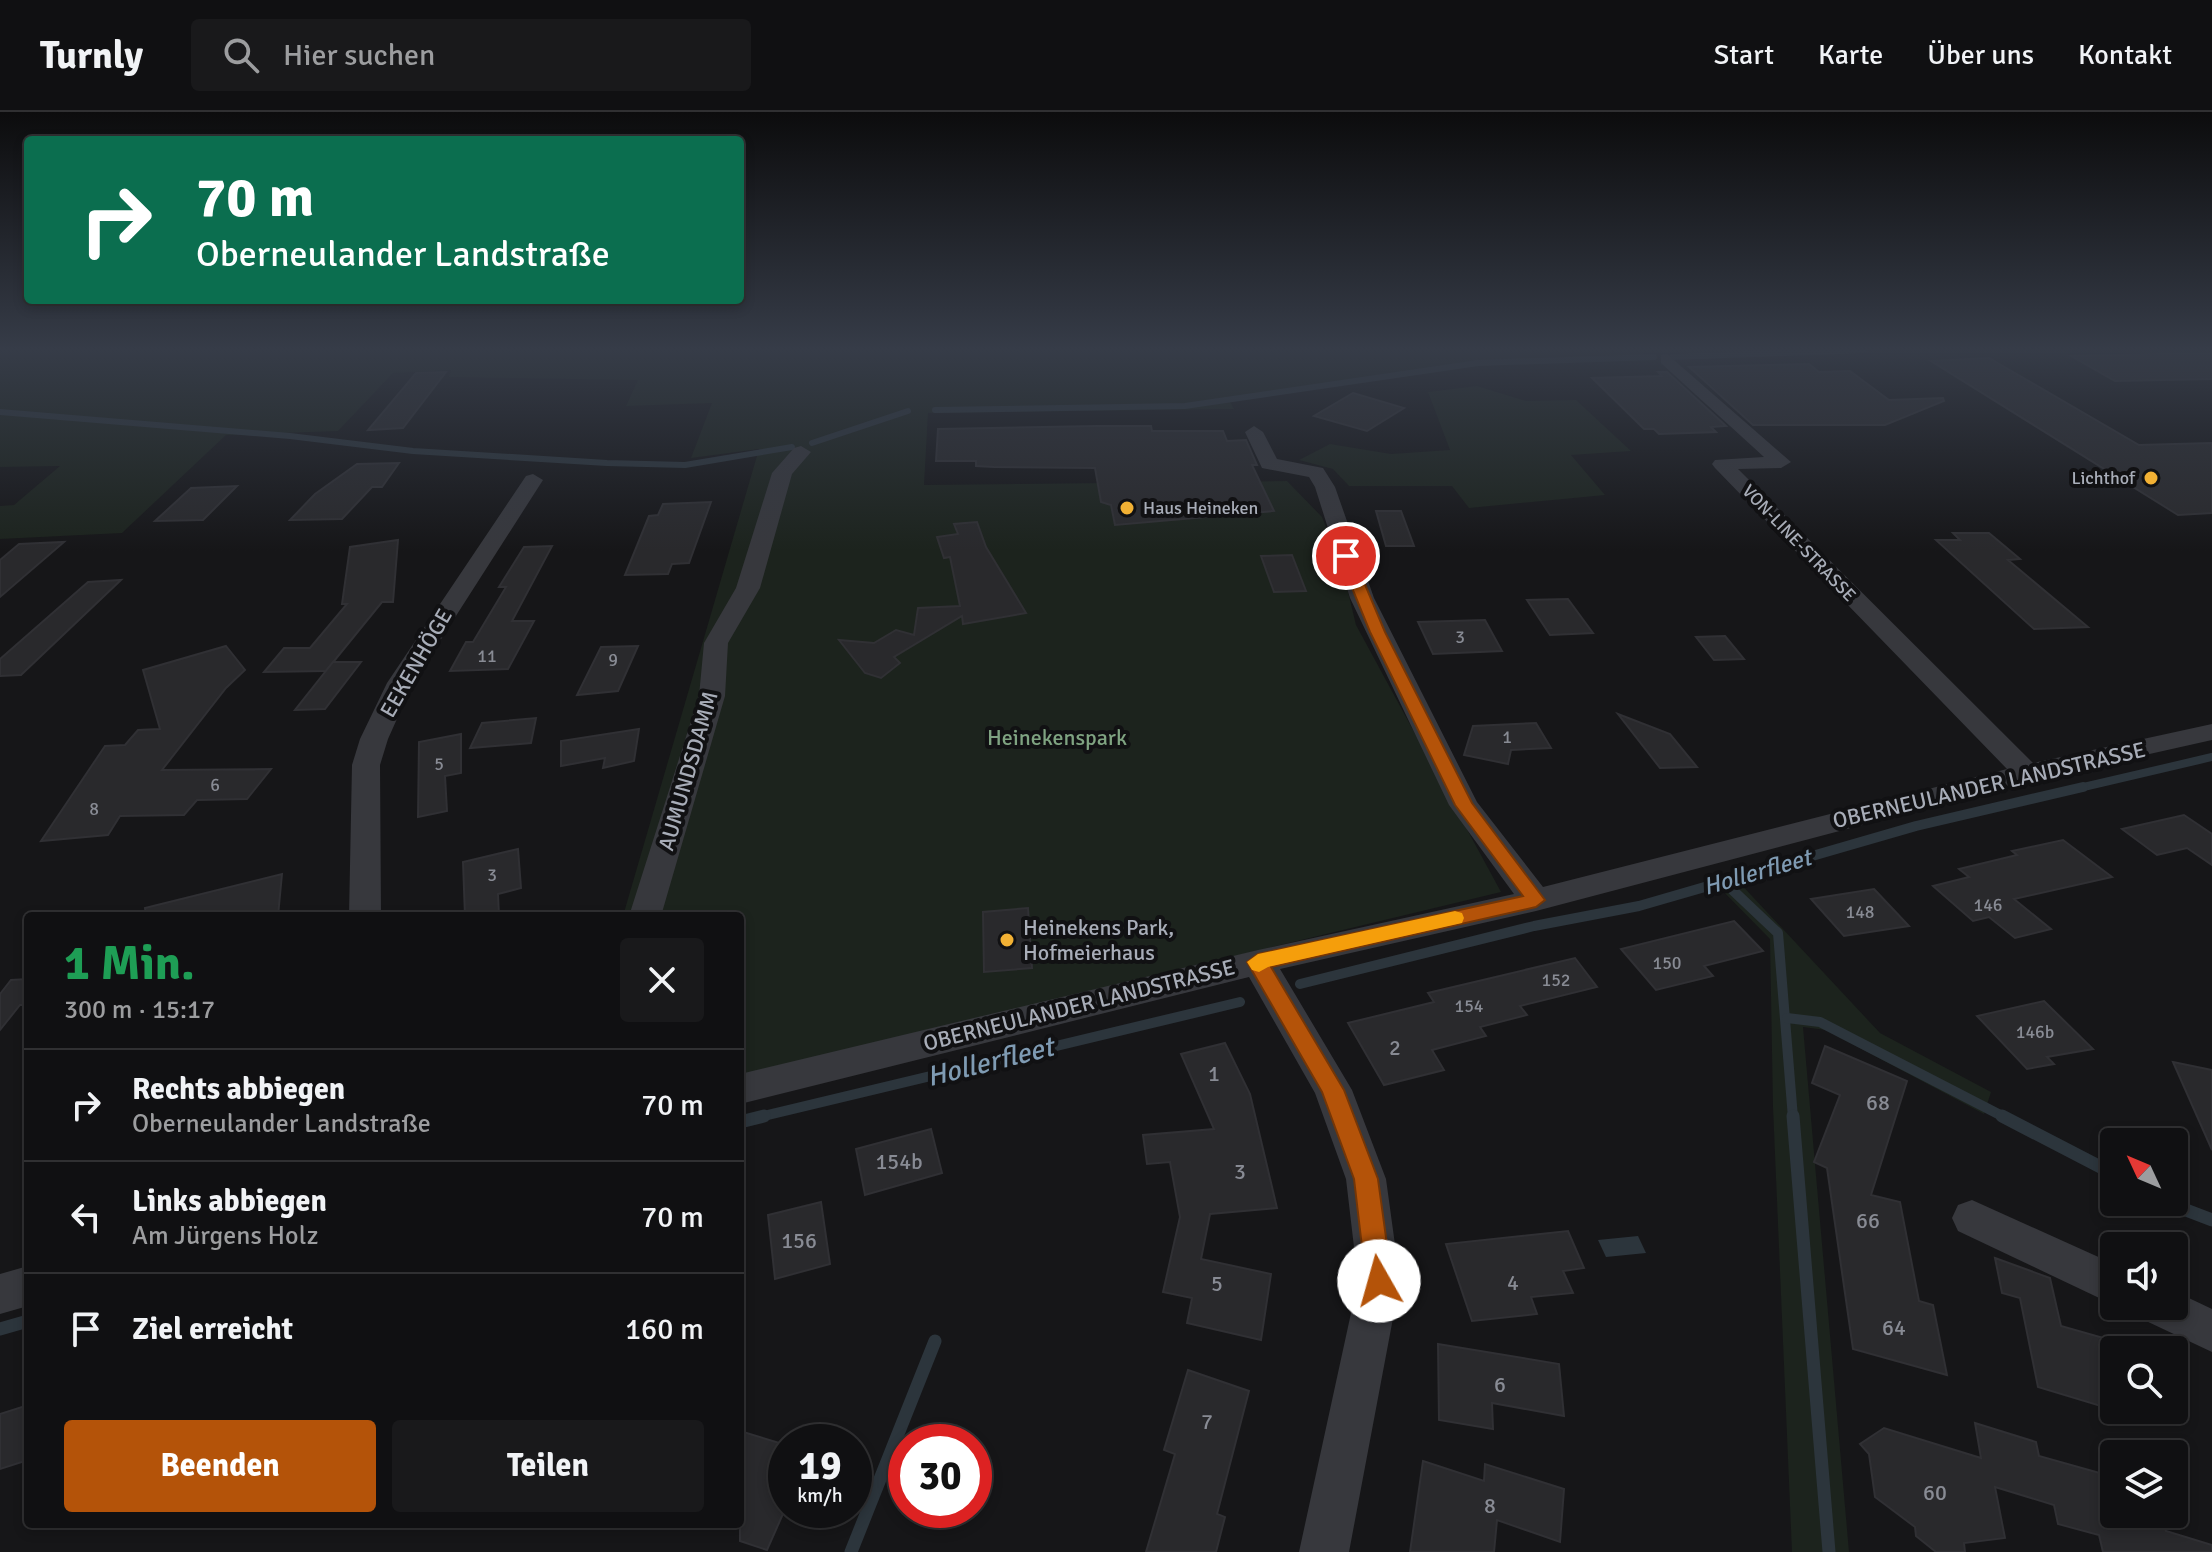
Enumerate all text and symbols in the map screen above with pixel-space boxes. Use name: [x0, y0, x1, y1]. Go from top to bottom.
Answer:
search box: [191, 19, 751, 91]
text: Turnly: [40, 32, 143, 79]
icon: search: [219, 33, 263, 77]
text: Hier suchen: [283, 37, 435, 74]
text: Start: [1714, 38, 1774, 72]
text: Karte: [1818, 38, 1883, 72]
text: Über uns: [1927, 38, 2034, 72]
text: Kontakt: [2078, 38, 2172, 72]
text: 70 m: [196, 163, 314, 232]
icon: right: [64, 168, 168, 272]
text: Oberneulander Landstraße: [196, 232, 610, 277]
place label: Lichthof: [2071, 467, 2136, 489]
marker: Lichthof: [2142, 469, 2160, 487]
street label: VON-LINE-STRASSE: [1738, 480, 1860, 606]
place label: Haus Heineken: [1143, 497, 1258, 519]
marker: Haus Heineken: [1118, 499, 1136, 517]
pin: [1312, 522, 1380, 590]
icon: arrive: [1324, 534, 1368, 578]
street label: EEKENHÖGE: [374, 604, 458, 722]
house number: 3: [1455, 626, 1465, 648]
house number: 11: [477, 645, 497, 667]
house number: 9: [608, 649, 618, 671]
street label: AUMUNDSDAMM: [652, 688, 724, 854]
park label: Heinekenspark: [987, 724, 1127, 751]
house number: 1: [1502, 726, 1512, 748]
street label: OBERNEULANDER LANDSTRASSE: [1830, 736, 2148, 834]
house number: 5: [434, 753, 444, 775]
house number: 6: [210, 774, 220, 796]
house number: 8: [89, 798, 99, 820]
water label: Hollerfleet: [1700, 842, 1817, 902]
house number: 3: [487, 864, 497, 886]
house number: 146: [1973, 894, 2003, 916]
house number: 148: [1845, 901, 1875, 923]
place label: Heinekens Park, Hofmeierhaus: [1023, 914, 1174, 966]
marker: Heinekens Park, Hofmeierhaus: [998, 931, 1016, 949]
text: 1 Min.: [64, 934, 195, 993]
button: close: [620, 938, 704, 1022]
house number: 150: [1652, 952, 1682, 974]
street label: OBERNEULANDER LANDSTRASSE: [921, 953, 1237, 1057]
house number: 152: [1541, 969, 1571, 991]
text: 300 m · 15:17: [64, 994, 215, 1026]
house number: 154: [1454, 995, 1484, 1017]
house number: 146b: [2016, 1021, 2054, 1043]
water label: Hollerfleet: [923, 1029, 1060, 1094]
house number: 2: [1389, 1034, 1401, 1061]
house number: 1: [1208, 1060, 1220, 1087]
text: Rechts abbiegen: [132, 1071, 345, 1108]
icon: right: [64, 1083, 108, 1127]
text: 70 m: [641, 1087, 704, 1124]
house number: 68: [1866, 1089, 1890, 1116]
text: Oberneulander Landstraße: [132, 1108, 431, 1140]
north arrow: [2100, 1128, 2188, 1216]
map controls: [2100, 1128, 2188, 1528]
house number: 154b: [875, 1148, 923, 1175]
house number: 3: [1234, 1158, 1246, 1185]
text: Links abbiegen: [132, 1183, 327, 1220]
icon: left: [64, 1195, 108, 1239]
text: 70 m: [641, 1199, 704, 1236]
house number: 66: [1856, 1207, 1880, 1234]
text: Am Jürgens Holz: [132, 1220, 318, 1252]
house number: 156: [781, 1227, 817, 1254]
button: sound: [2100, 1232, 2188, 1320]
position arrow: [1337, 1239, 1421, 1323]
house number: 4: [1507, 1269, 1519, 1296]
house number: 5: [1211, 1270, 1223, 1297]
icon: arrive: [64, 1307, 108, 1351]
text: Ziel erreicht: [132, 1311, 293, 1348]
text: 160 m: [625, 1311, 704, 1348]
house number: 64: [1882, 1314, 1906, 1341]
button: search: [2100, 1336, 2188, 1424]
house number: 6: [1494, 1371, 1506, 1398]
house number: 7: [1201, 1408, 1213, 1435]
button: Beenden: [64, 1420, 376, 1512]
button: Teilen: [392, 1420, 704, 1512]
speed limit sign: 30: [888, 1424, 992, 1528]
button: layers: [2100, 1440, 2188, 1528]
text: 19: [798, 1441, 842, 1491]
house number: 60: [1923, 1479, 1947, 1506]
text: km/h: [797, 1483, 843, 1508]
house number: 8: [1484, 1492, 1496, 1519]

